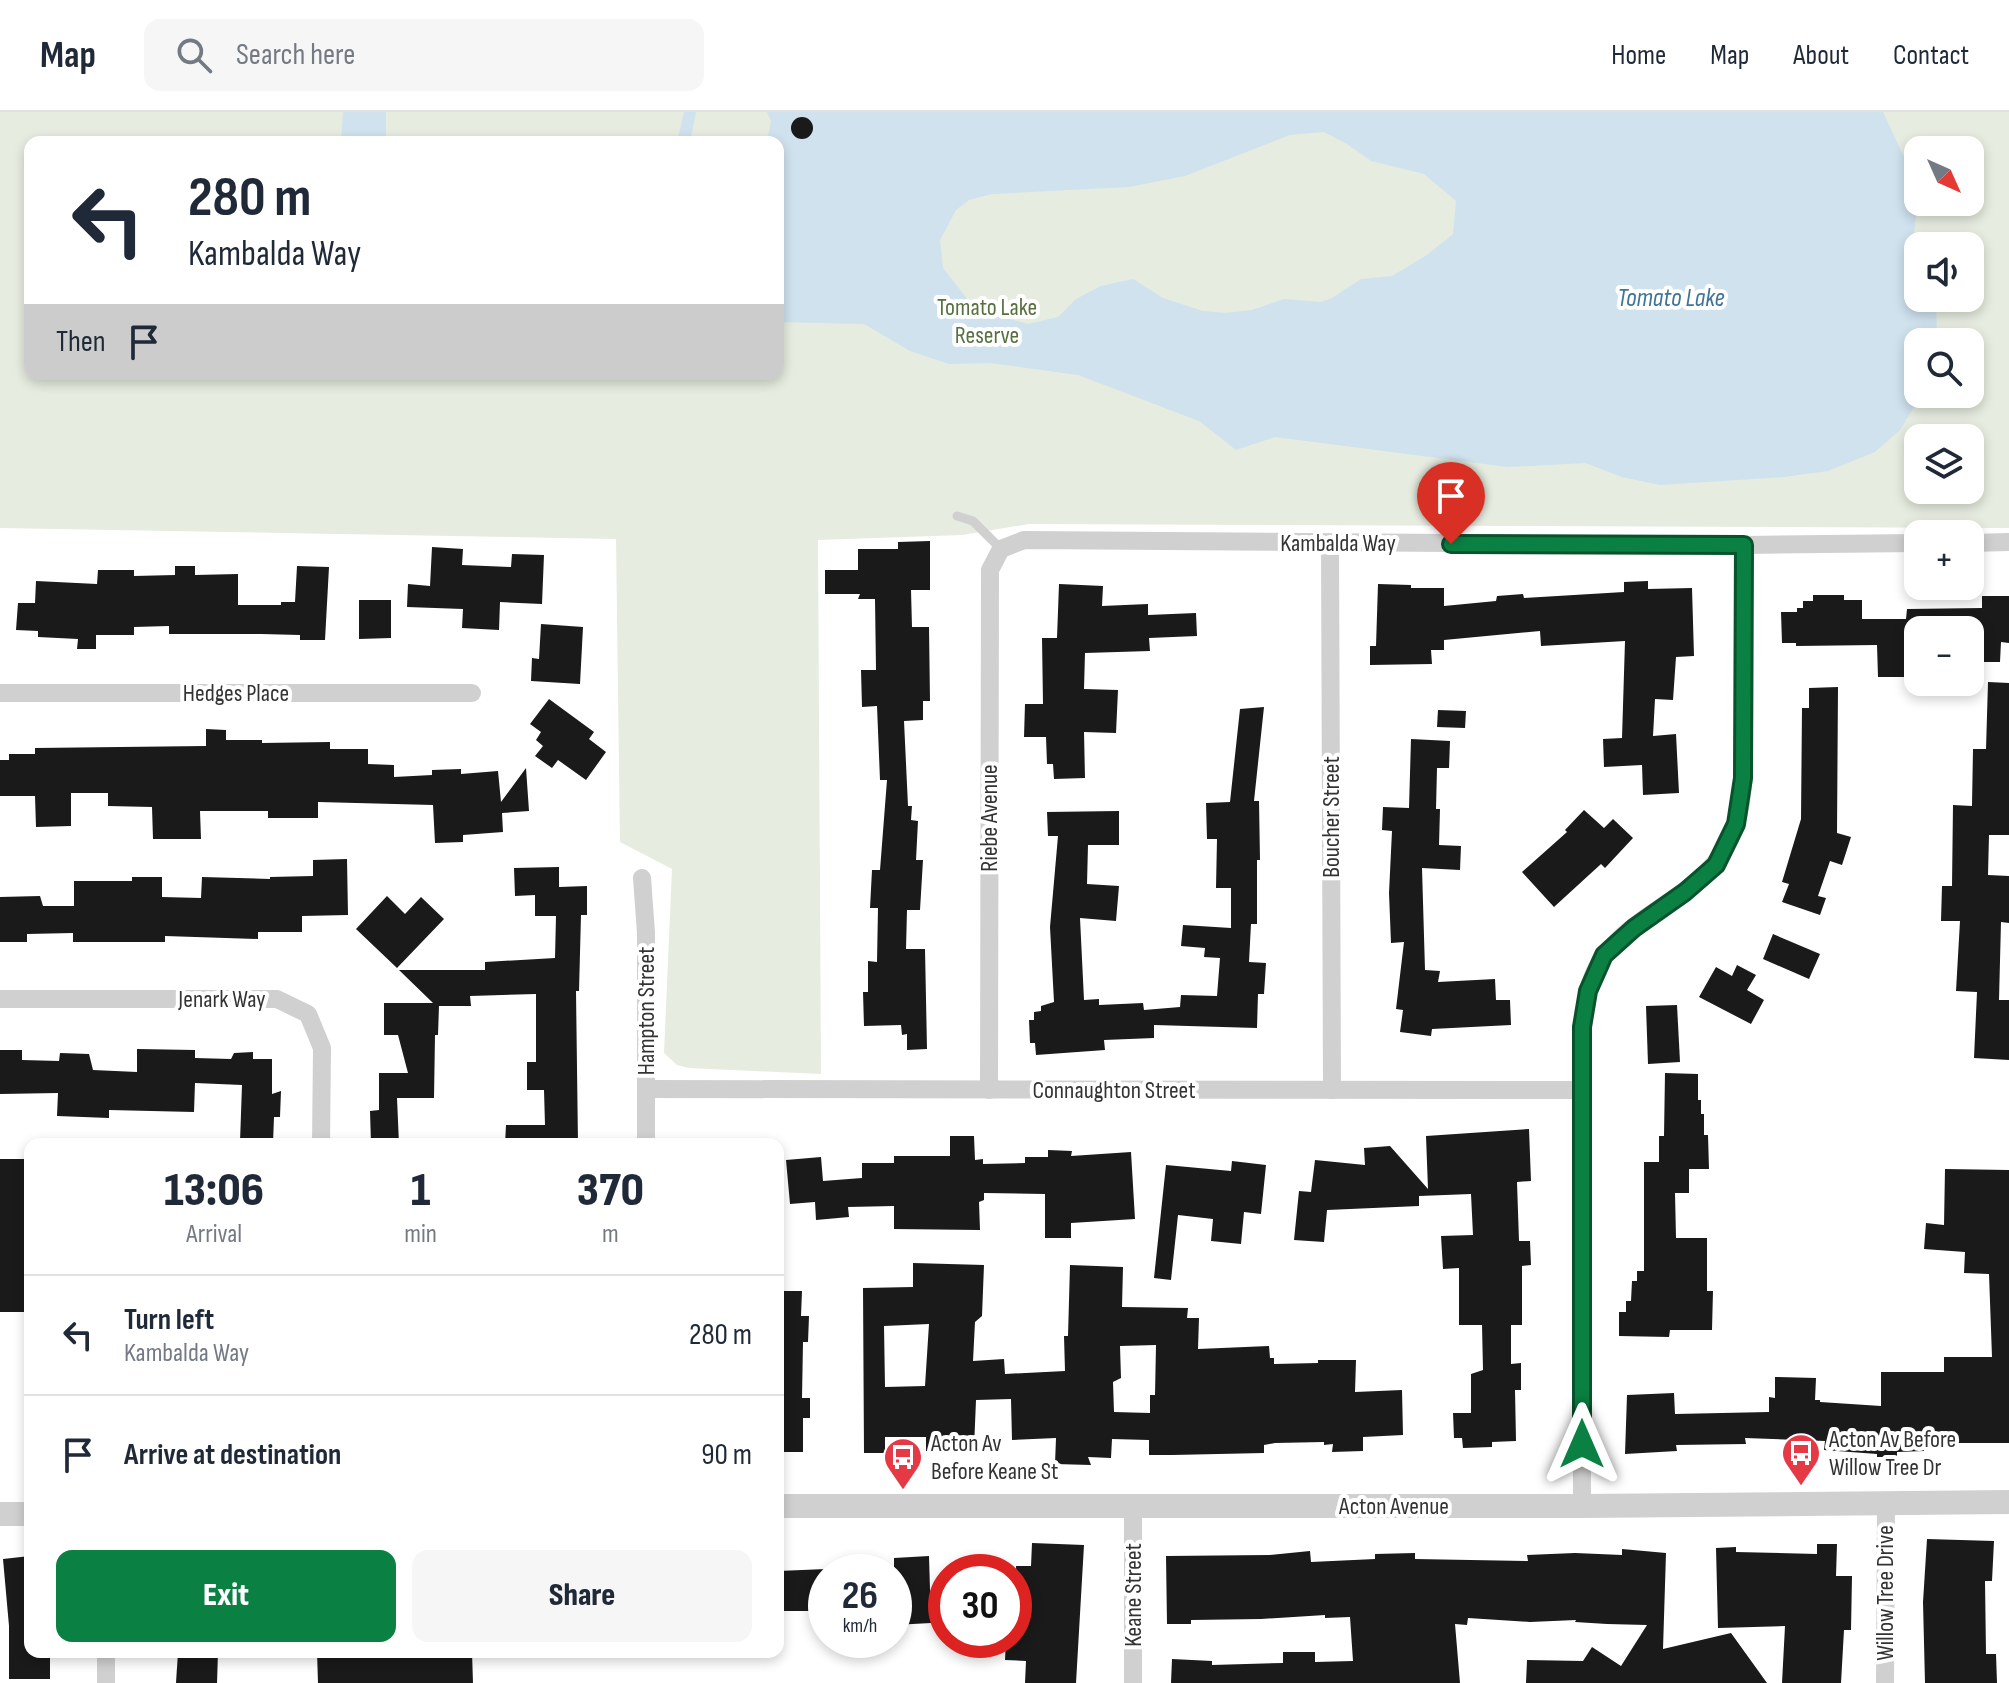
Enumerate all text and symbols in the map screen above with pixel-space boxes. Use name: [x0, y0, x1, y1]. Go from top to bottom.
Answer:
search box: [144, 19, 704, 91]
text: Map: [40, 33, 96, 78]
icon: search: [172, 33, 216, 77]
text: Search here: [236, 37, 355, 73]
text: Home: [1611, 39, 1666, 72]
text: Map: [1710, 39, 1749, 72]
text: About: [1793, 39, 1849, 72]
text: Contact: [1893, 39, 1969, 72]
north arrow: [1904, 136, 1984, 216]
map controls: [1904, 136, 1984, 696]
text: 280 m: [188, 165, 311, 232]
icon: left: [56, 168, 160, 272]
button: sound: [1904, 232, 1984, 312]
text: Kambalda Way: [188, 233, 361, 276]
water label: Tomato Lake: [1617, 283, 1725, 314]
park label: Tomato Lake Reserve: [937, 293, 1037, 350]
icon: arrive: [122, 320, 166, 364]
text: Then: [56, 324, 106, 360]
button: search: [1904, 328, 1984, 408]
button: layers: [1904, 424, 1984, 504]
pin: [1417, 462, 1485, 544]
icon: arrive: [1429, 474, 1473, 518]
button: +: [1904, 520, 1984, 600]
street label: Kambalda Way: [1280, 529, 1396, 558]
button: −: [1904, 616, 1984, 696]
street label: Hedges Place: [183, 679, 289, 708]
street label: Boucher Street: [1317, 756, 1346, 878]
street label: Riebe Avenue: [975, 764, 1004, 872]
street label: Hampton Street: [632, 947, 661, 1075]
street label: Jenark Way: [177, 985, 266, 1014]
street label: Connaughton Street: [1032, 1076, 1196, 1105]
text: 13:06: [164, 1162, 264, 1219]
text: 1: [411, 1162, 430, 1219]
text: 370: [577, 1162, 644, 1219]
text: Arrival: [186, 1219, 242, 1250]
text: min: [404, 1219, 437, 1250]
text: m: [602, 1219, 619, 1250]
text: Turn left: [124, 1302, 214, 1338]
icon: left: [56, 1313, 100, 1357]
text: 280 m: [689, 1317, 752, 1353]
text: Kambalda Way: [124, 1338, 249, 1369]
position arrow: [1540, 1402, 1624, 1486]
place label: Acton Av Before Willow Tree Dr: [1828, 1425, 1956, 1482]
place label: Acton Av Before Keane St: [930, 1429, 1058, 1486]
bus stop icon: Acton Av Before Willow Tree Dr: [1780, 1432, 1822, 1487]
icon: arrive: [56, 1433, 100, 1477]
bus stop icon: Acton Av Before Keane St: [882, 1436, 924, 1491]
text: Arrive at destination: [124, 1437, 341, 1473]
text: 90 m: [701, 1437, 752, 1473]
street label: Acton Avenue: [1338, 1492, 1449, 1521]
street label: Willow Tree Drive: [1871, 1525, 1900, 1661]
street label: Keane Street: [1119, 1543, 1148, 1647]
button: Exit: [56, 1550, 396, 1642]
button: Share: [412, 1550, 752, 1642]
speed limit sign: 30: [928, 1554, 1032, 1658]
text: 26: [842, 1572, 878, 1620]
text: km/h: [843, 1614, 877, 1638]

